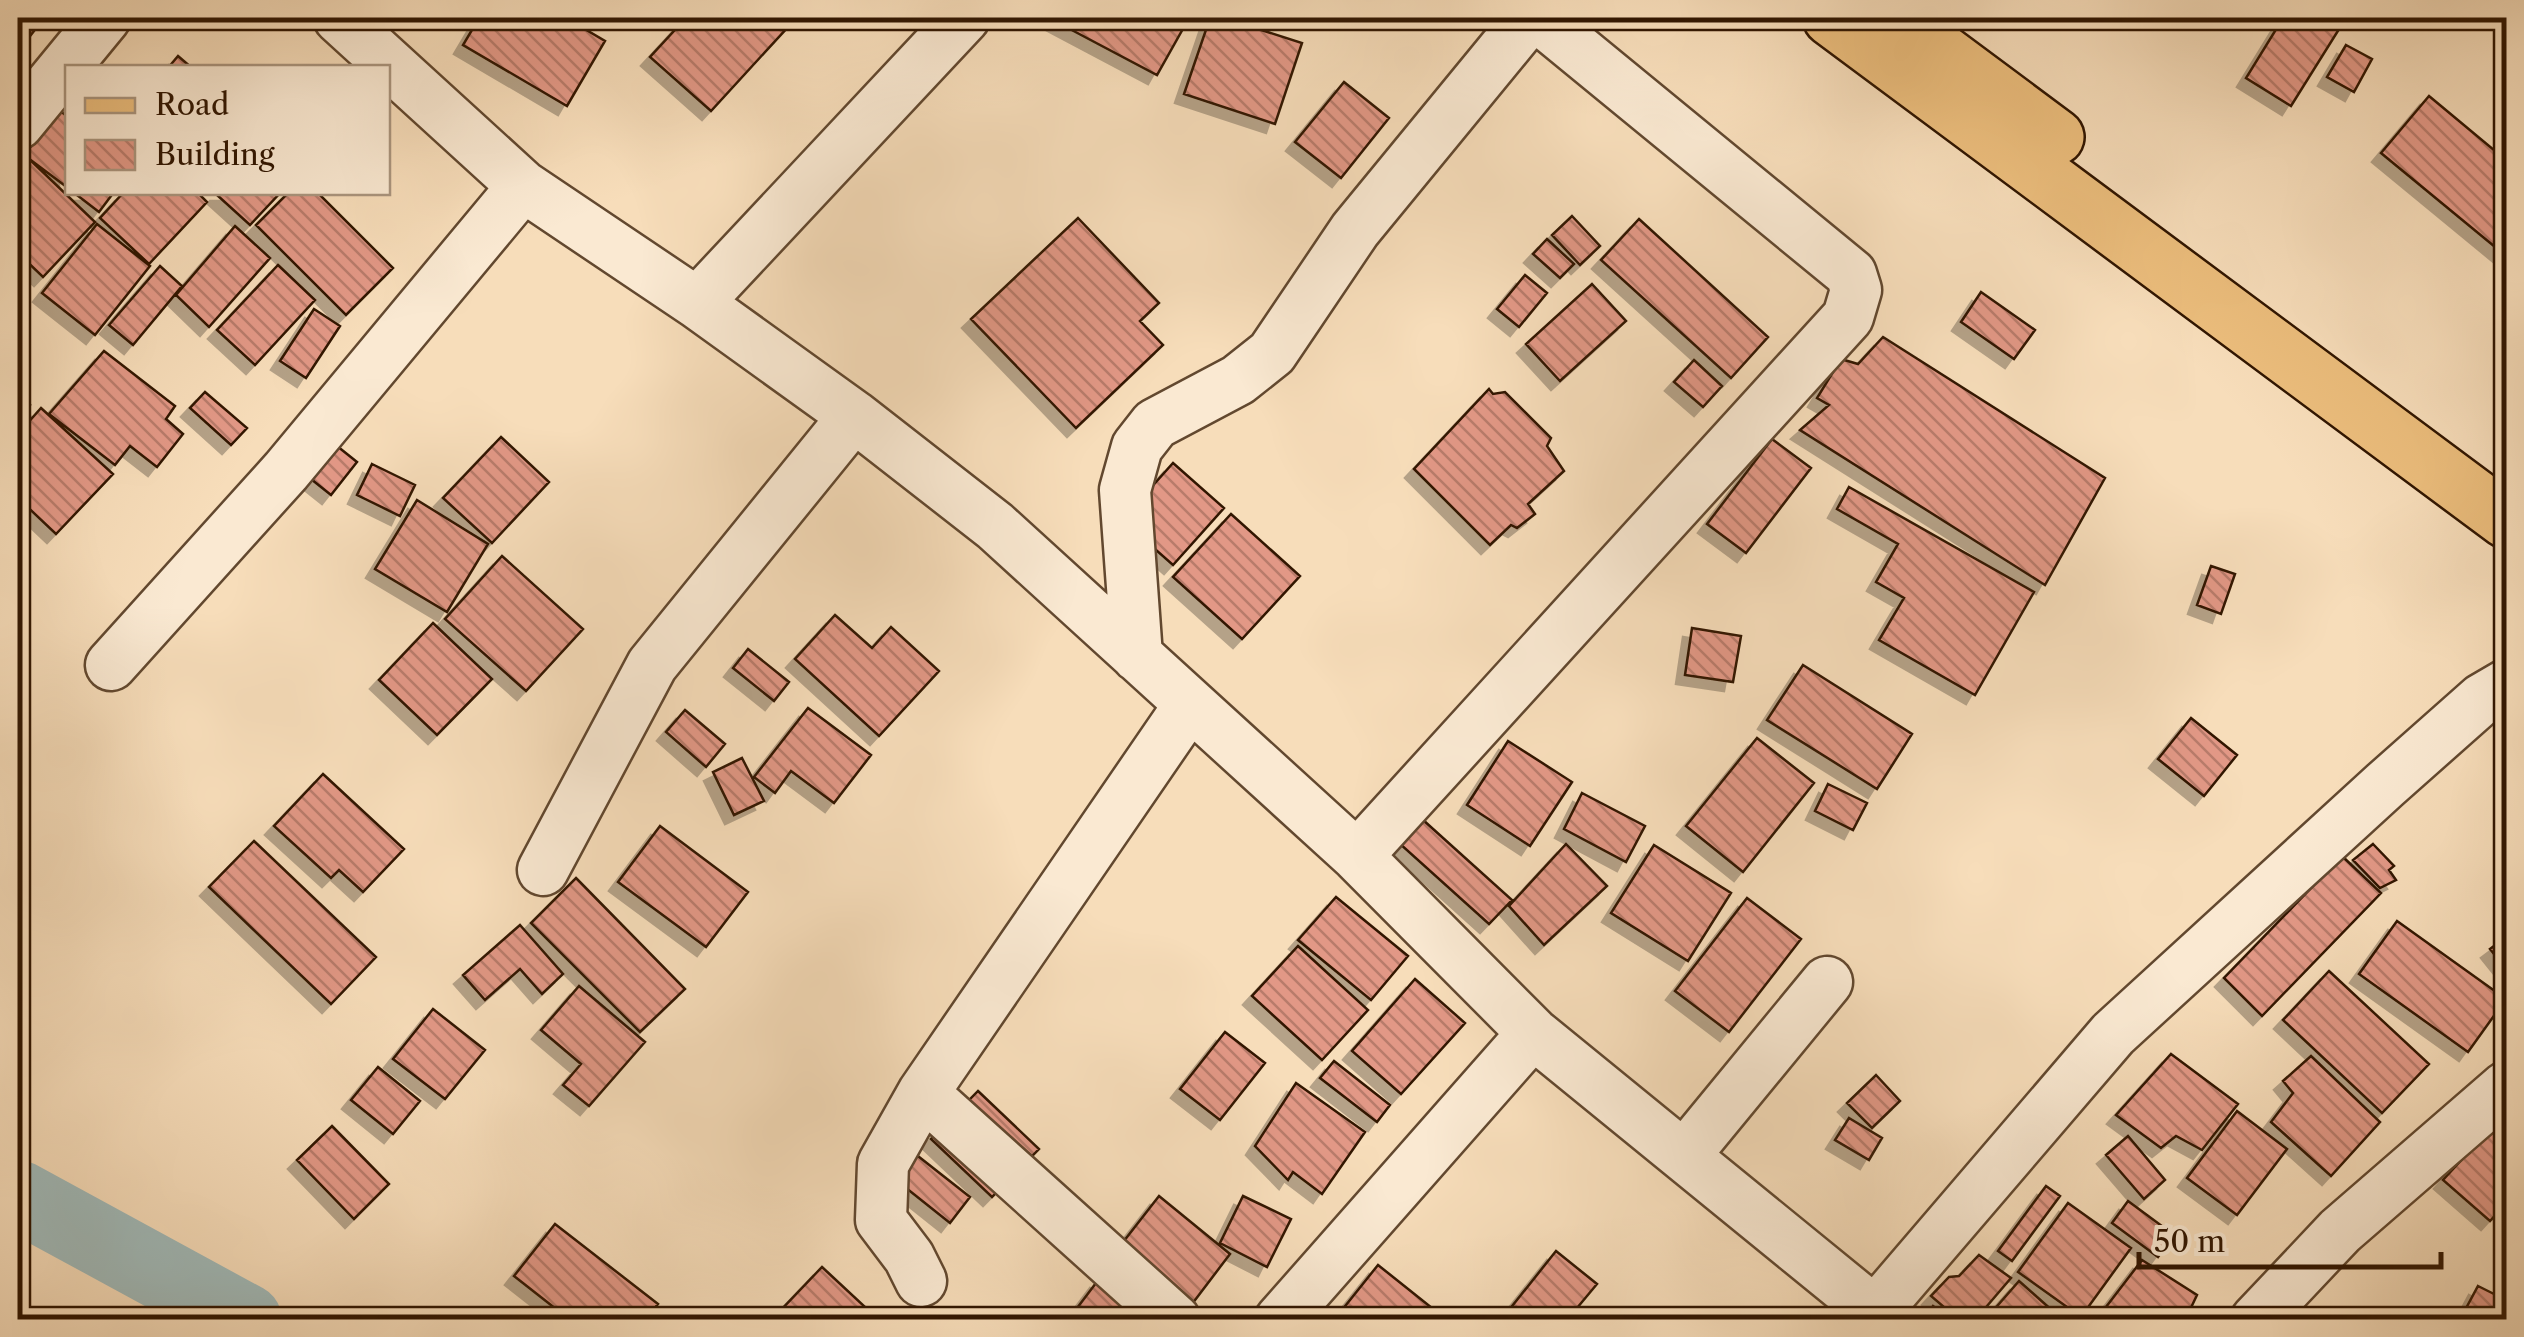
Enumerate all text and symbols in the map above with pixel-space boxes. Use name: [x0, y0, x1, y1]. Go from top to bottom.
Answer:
legend: [65, 65, 390, 195]
text: Road: [155, 86, 229, 123]
text: Building: [155, 136, 275, 173]
scale bar: [2139, 1207, 2442, 1269]
text: 50 m: [2154, 1223, 2225, 1260]

